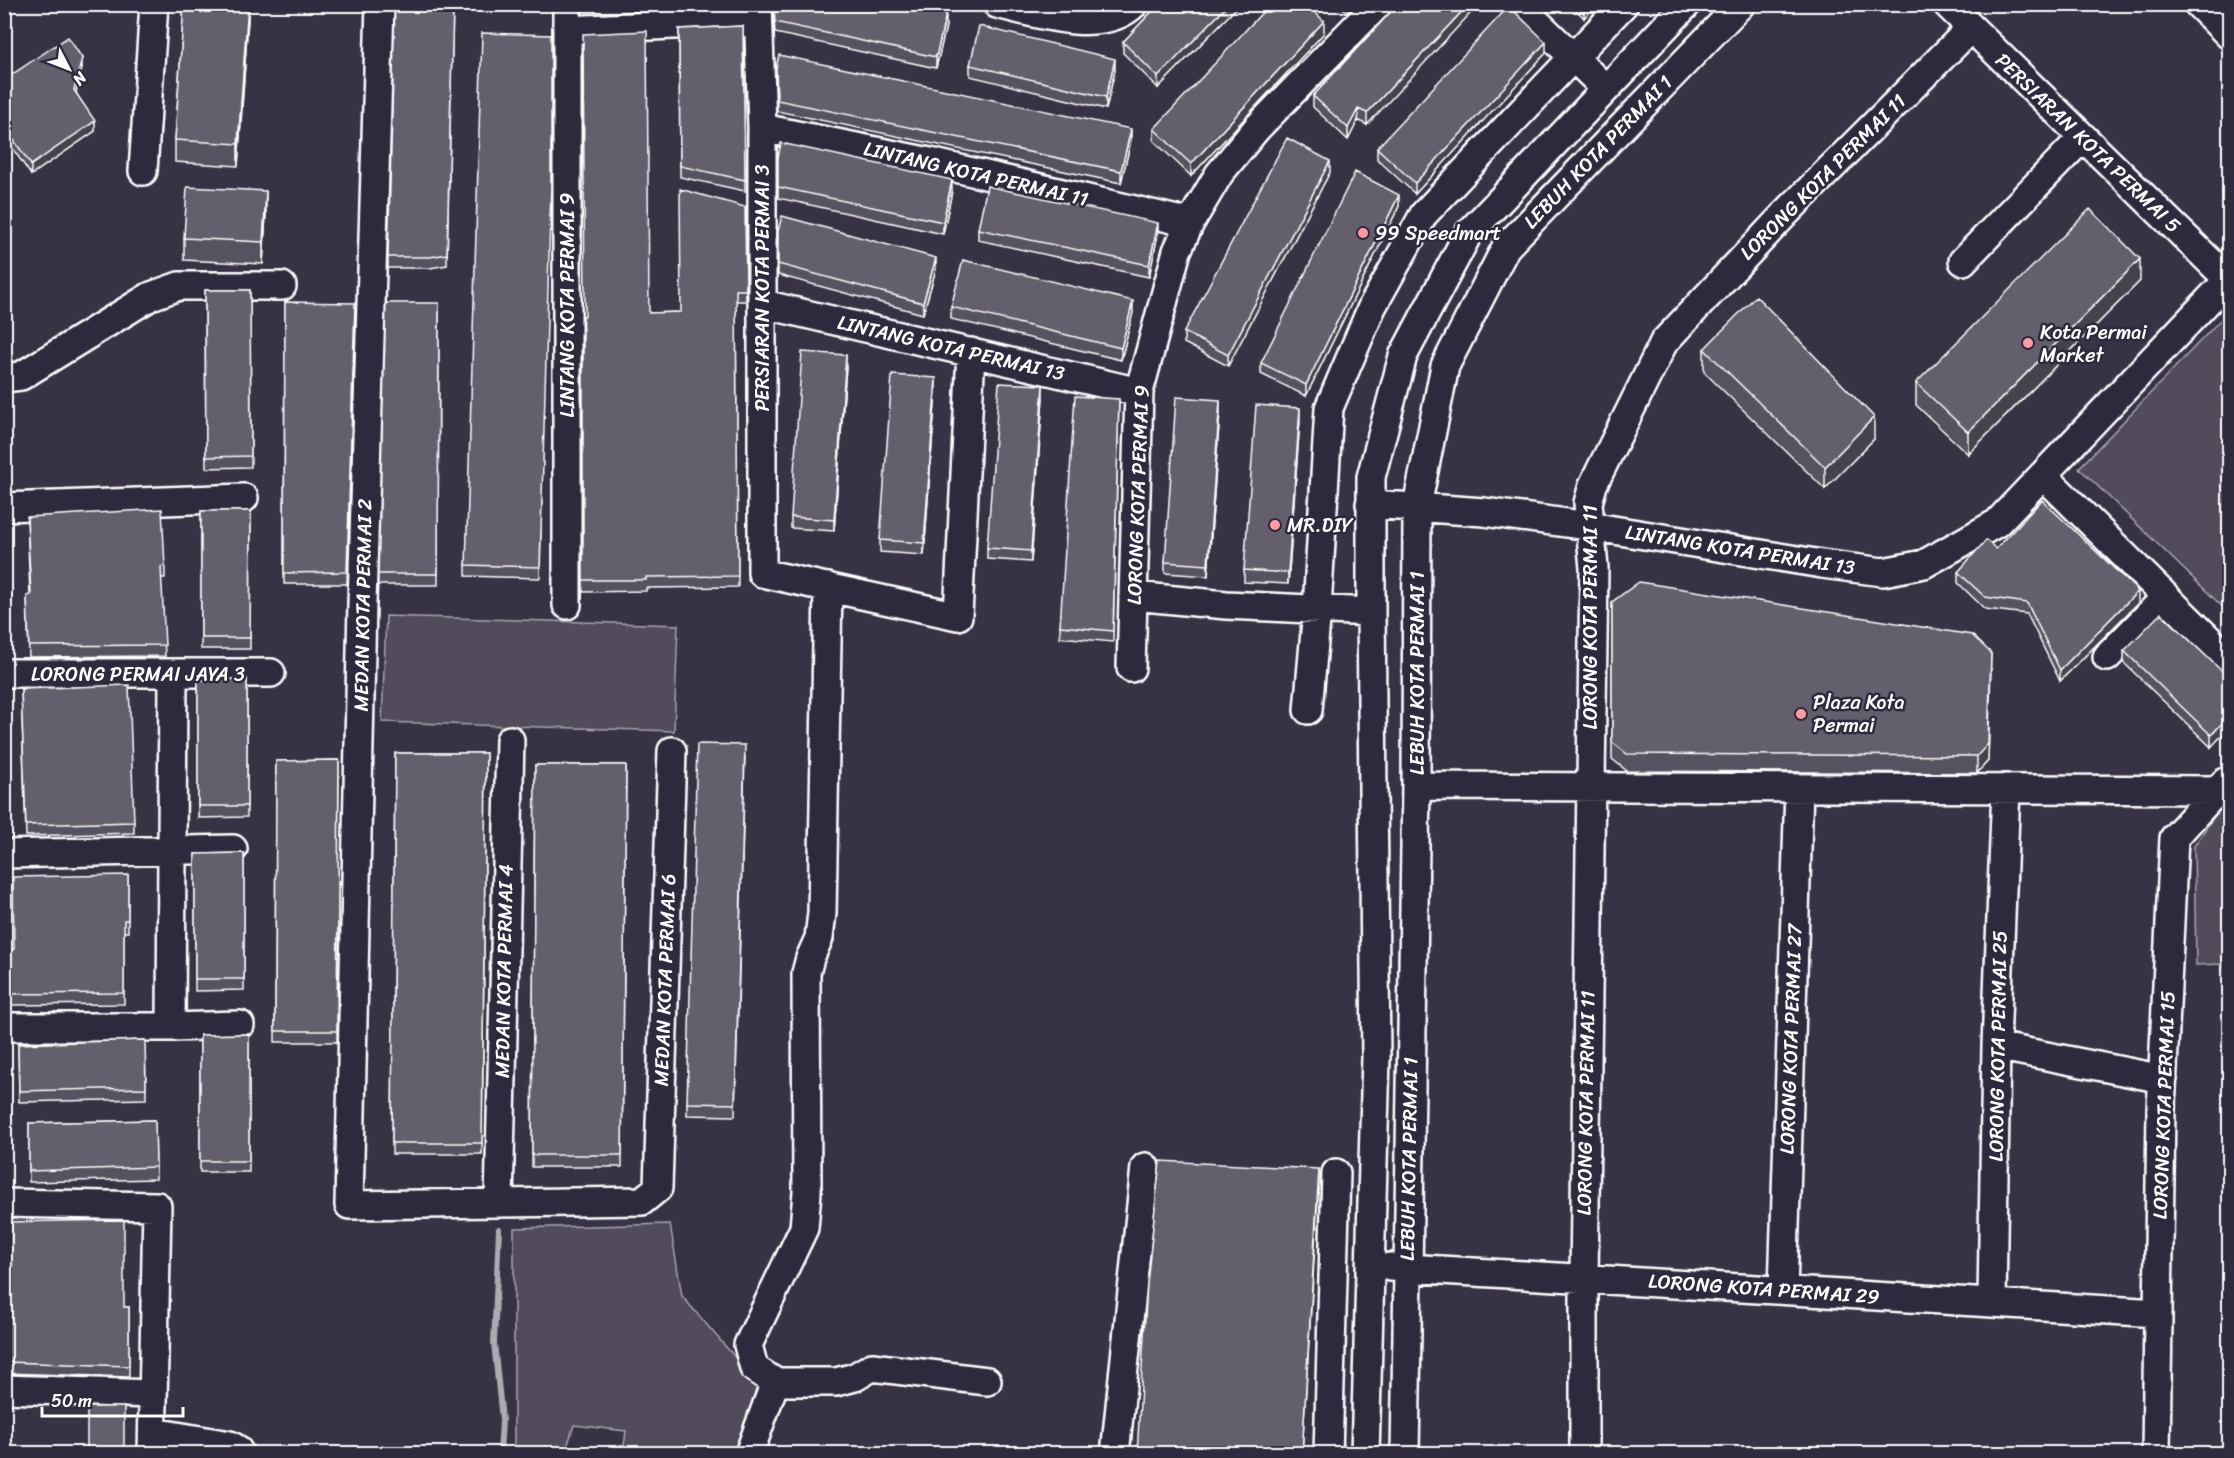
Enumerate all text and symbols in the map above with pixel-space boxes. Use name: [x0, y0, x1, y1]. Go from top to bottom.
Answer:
north arrow: [39, 39, 99, 99]
street label: PERSIARAN KOTA PERMAI 5: [1987, 44, 2189, 242]
text: N: [65, 64, 95, 93]
street label: LEBUH KOTA PERMAI 1: [1515, 67, 1681, 237]
street label: LORONG KOTA PERMAI 11: [1731, 85, 1915, 269]
street label: LINTANG KOTA PERMAI 11: [860, 131, 1092, 217]
street label: PERSIARAN KOTA PERMAI 3: [745, 164, 780, 412]
street label: LINTANG KOTA PERMAI 9: [550, 193, 585, 417]
place label: 99 Speedmart: [1375, 216, 1502, 251]
marker: 99 Speedmart: [1356, 226, 1370, 240]
street label: LINTANG KOTA PERMAI 13: [834, 305, 1068, 391]
place label: Kota Permai Market: [2040, 315, 2148, 373]
marker: Kota Permai Market: [2021, 336, 2035, 350]
street label: LORONG KOTA PERMAI 9: [1117, 384, 1159, 606]
street label: MEDAN KOTA PERMAI 2: [344, 498, 382, 712]
street label: LORONG KOTA PERMAI 11: [1573, 505, 1608, 729]
place label: MR.DIY: [1287, 508, 1354, 543]
street label: LINTANG KOTA PERMAI 13: [1623, 515, 1857, 585]
marker: MR.DIY: [1268, 518, 1282, 532]
street label: LEBUH KOTA PERMAI 1: [1400, 571, 1435, 775]
street label: LORONG PERMAI JAYA 3: [31, 657, 245, 692]
place label: Plaza Kota Permai: [1813, 685, 1905, 743]
marker: Plaza Kota Permai: [1794, 707, 1808, 721]
street label: MEDAN KOTA PERMAI 4: [485, 864, 523, 1078]
street label: MEDAN KOTA PERMAI 6: [644, 873, 686, 1087]
street label: LORONG KOTA PERMAI 27: [1769, 922, 1813, 1155]
street label: LORONG KOTA PERMAI 25: [1978, 930, 2018, 1162]
street label: LORONG KOTA PERMAI 11: [1567, 990, 1605, 1216]
street label: LORONG KOTA PERMAI 15: [2143, 990, 2185, 1220]
street label: LEBUH KOTA PERMAI 1: [1390, 1057, 1428, 1261]
street label: LORONG KOTA PERMAI 29: [1647, 1263, 1881, 1315]
scale bar: [42, 1380, 183, 1418]
text: 50 m: [51, 1385, 92, 1417]

